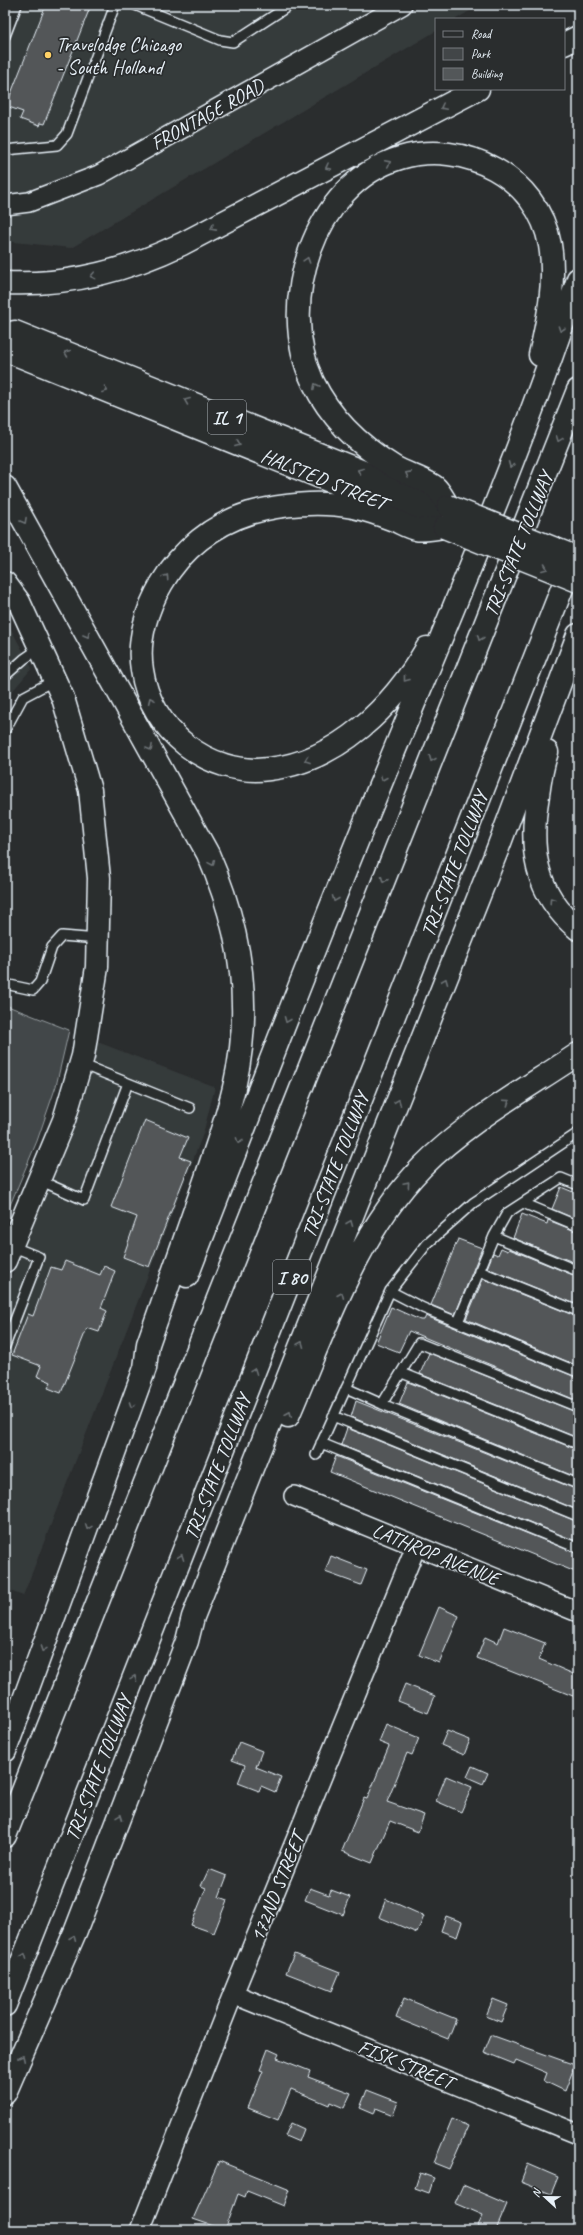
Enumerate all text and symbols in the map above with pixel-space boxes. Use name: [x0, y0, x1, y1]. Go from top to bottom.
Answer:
legend: [435, 18, 565, 90]
text: Road: [471, 26, 493, 42]
place label: Travelodge Chicago - South Holland: [56, 32, 182, 80]
text: Park: [471, 46, 492, 62]
marker: Travelodge Chicago - South Holland: [43, 50, 53, 60]
text: Building: [471, 66, 503, 82]
street label: FRONTAGE ROAD: [146, 72, 269, 156]
one-way arrow: [440, 102, 447, 110]
one-way arrow: [384, 161, 391, 168]
one-way arrow: [324, 162, 332, 170]
one-way arrow: [209, 223, 217, 230]
one-way arrow: [302, 257, 311, 264]
one-way arrow: [89, 271, 96, 280]
one-way arrow: [557, 326, 566, 333]
one-way arrow: [63, 349, 70, 357]
one-way arrow: [313, 383, 320, 390]
one-way arrow: [100, 385, 108, 393]
one-way arrow: [184, 397, 191, 405]
road number: IL 1: [208, 400, 246, 434]
one-way arrow: [555, 436, 563, 443]
one-way arrow: [235, 439, 242, 447]
street label: HALSTED STREET: [257, 443, 395, 518]
one-way arrow: [508, 462, 516, 469]
street label: TRI-STATE TOLLWAY: [478, 466, 560, 620]
one-way arrow: [356, 467, 363, 475]
one-way arrow: [405, 471, 412, 479]
one-way arrow: [19, 517, 27, 524]
one-way arrow: [541, 563, 549, 571]
one-way arrow: [161, 574, 168, 581]
one-way arrow: [82, 631, 89, 638]
one-way arrow: [477, 635, 485, 642]
one-way arrow: [404, 674, 411, 681]
one-way arrow: [148, 697, 156, 704]
one-way arrow: [145, 744, 152, 752]
one-way arrow: [303, 755, 310, 764]
one-way arrow: [429, 756, 437, 763]
one-way arrow: [380, 775, 388, 782]
street label: TRI-STATE TOLLWAY: [415, 785, 495, 940]
one-way arrow: [207, 858, 215, 866]
one-way arrow: [381, 876, 389, 883]
one-way arrow: [331, 895, 339, 902]
one-way arrow: [549, 897, 557, 904]
one-way arrow: [441, 978, 449, 985]
one-way arrow: [283, 1016, 291, 1023]
street label: TRI-STATE TOLLWAY: [296, 1086, 376, 1241]
one-way arrow: [393, 1099, 401, 1106]
one-way arrow: [503, 1099, 510, 1107]
one-way arrow: [236, 1137, 244, 1144]
one-way arrow: [402, 1181, 409, 1189]
one-way arrow: [345, 1220, 353, 1227]
road number: I 80: [273, 1260, 311, 1294]
one-way arrow: [336, 1292, 344, 1299]
one-way arrow: [297, 1340, 305, 1347]
one-way arrow: [250, 1368, 258, 1375]
street label: TRI-STATE TOLLWAY: [178, 1388, 258, 1543]
one-way arrow: [128, 1401, 136, 1408]
one-way arrow: [284, 1411, 292, 1419]
street label: LATHROP AVENUE: [369, 1518, 506, 1592]
one-way arrow: [84, 1523, 92, 1530]
one-way arrow: [177, 1554, 185, 1561]
one-way arrow: [40, 1646, 48, 1653]
one-way arrow: [129, 1675, 137, 1682]
street label: TRI-STATE TOLLWAY: [59, 1689, 139, 1844]
one-way arrow: [115, 1813, 123, 1820]
street label: 172ND STREET: [244, 1825, 312, 1945]
one-way arrow: [68, 1935, 76, 1942]
one-way arrow: [20, 1952, 28, 1959]
street label: FISK STREET: [354, 2034, 461, 2096]
one-way arrow: [17, 2054, 25, 2062]
north arrow: [525, 2177, 565, 2217]
text: N: [528, 2185, 544, 2199]

